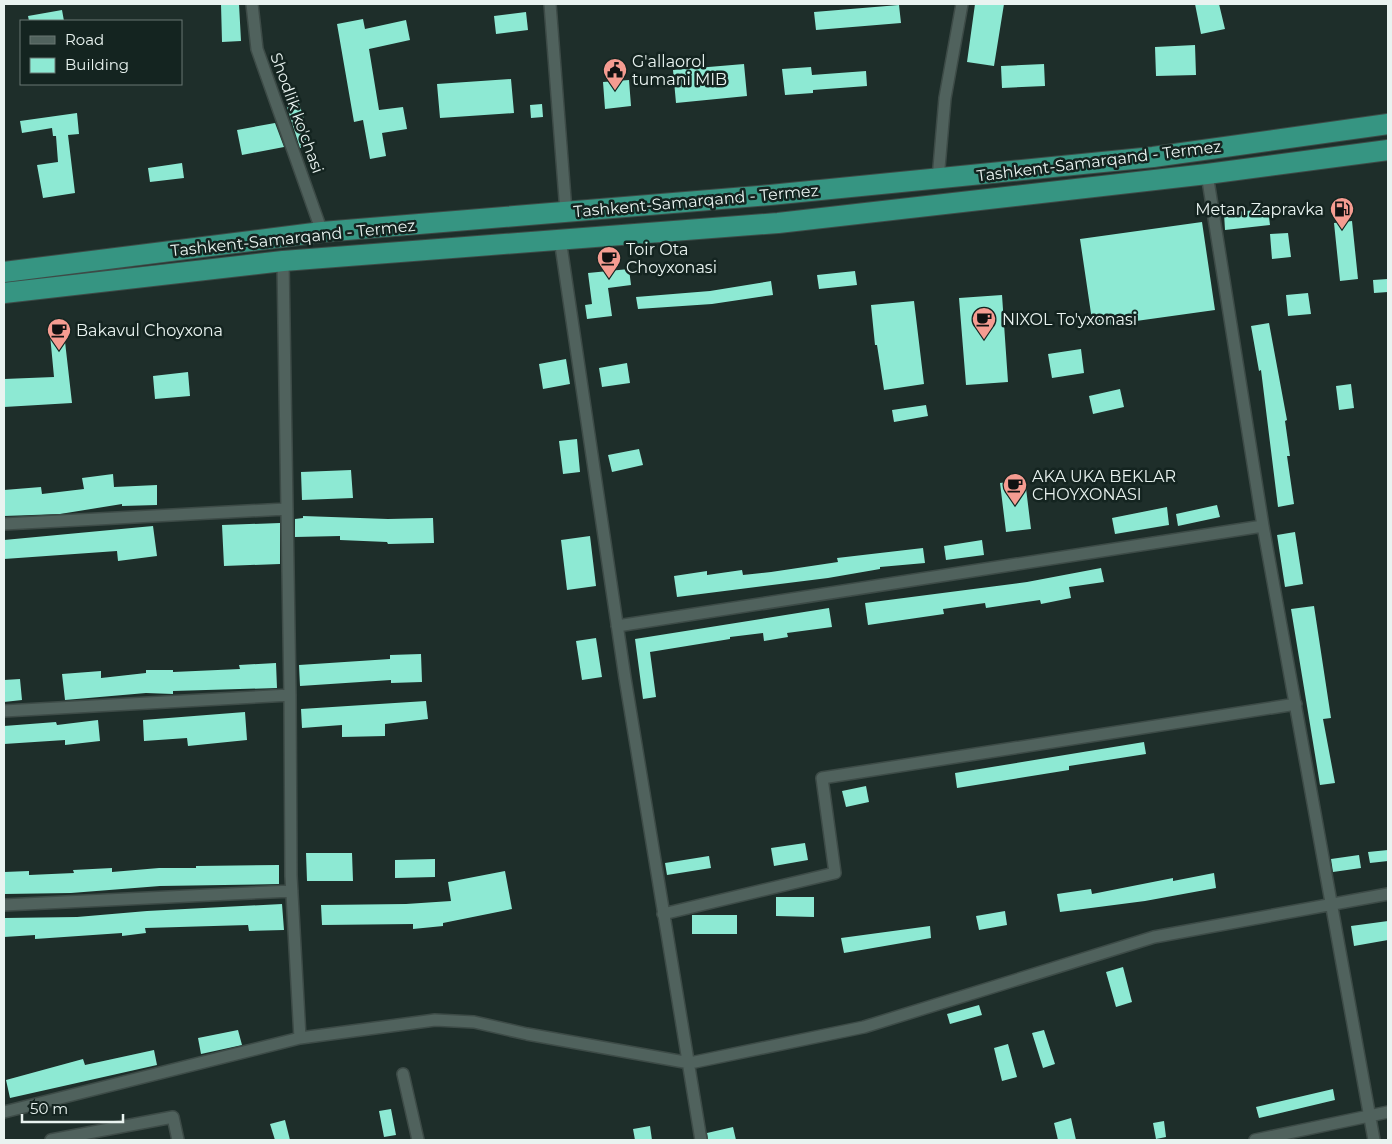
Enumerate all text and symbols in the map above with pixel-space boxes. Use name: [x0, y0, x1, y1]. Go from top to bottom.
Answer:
legend: [20, 20, 182, 85]
text: Road: [65, 30, 104, 49]
street label: Shodlik ko'chasi: [266, 50, 328, 176]
place label: G'allaorol tumani MIB: [632, 52, 727, 89]
text: Building: [65, 55, 129, 74]
public building icon: G'allaorol tumani MIB: [602, 57, 628, 91]
street label: Tashkent-Samarqand - Termez: [976, 137, 1222, 185]
street label: Tashkent-Samarqand - Termez: [573, 181, 819, 221]
fuel station icon: Metan Zapravka: [1329, 196, 1355, 230]
place label: Metan Zapravka: [1195, 200, 1324, 219]
street label: Tashkent-Samarqand - Termez: [170, 216, 416, 260]
place label: Toir Ota Choyxonasi: [626, 240, 717, 277]
cafe icon: Toir Ota Choyxonasi: [596, 245, 622, 279]
cafe icon: NIXOL To'yxonasi: [971, 306, 997, 340]
place label: NIXOL To'yxonasi: [1002, 310, 1137, 329]
cafe icon: Bakavul Choyxona: [46, 317, 72, 351]
place label: Bakavul Choyxona: [76, 321, 223, 340]
place label: AKA UKA BEKLAR CHOYXONASI: [1032, 467, 1176, 504]
cafe icon: AKA UKA BEKLAR CHOYXONASI: [1002, 472, 1028, 506]
scale bar: [22, 1092, 124, 1124]
text: 50 m: [30, 1099, 68, 1118]

